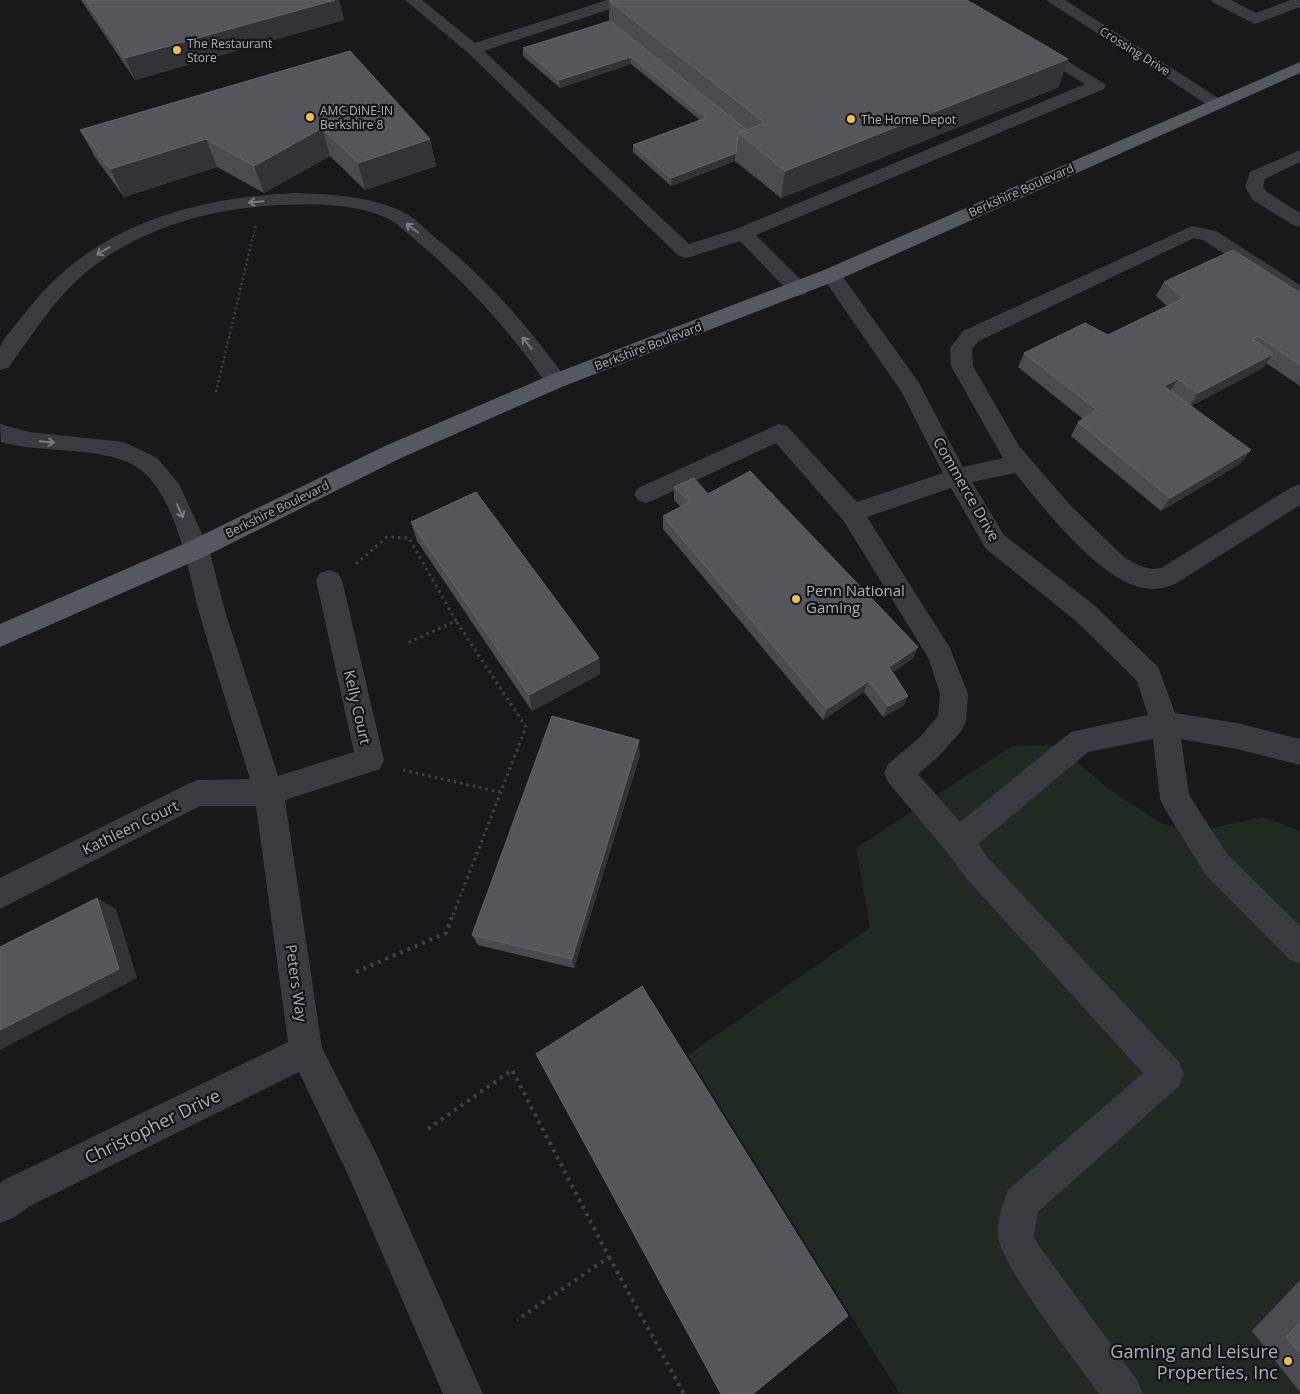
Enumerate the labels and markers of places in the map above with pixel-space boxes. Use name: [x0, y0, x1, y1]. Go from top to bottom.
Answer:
place label: The Restaurant Store: [187, 35, 272, 66]
marker: The Restaurant Store: [171, 44, 183, 56]
place label: AMC DINE-IN Berkshire 8: [320, 102, 393, 133]
marker: AMC DINE-IN Berkshire 8: [304, 111, 316, 123]
place label: The Home Depot: [861, 111, 956, 128]
marker: The Home Depot: [845, 113, 857, 125]
place label: Penn National Gaming: [806, 580, 905, 617]
marker: Penn National Gaming: [790, 593, 802, 605]
place label: Gaming and Leisure Properties, Inc: [1110, 1339, 1278, 1384]
marker: Gaming and Leisure Properties, Inc: [1282, 1355, 1294, 1367]

